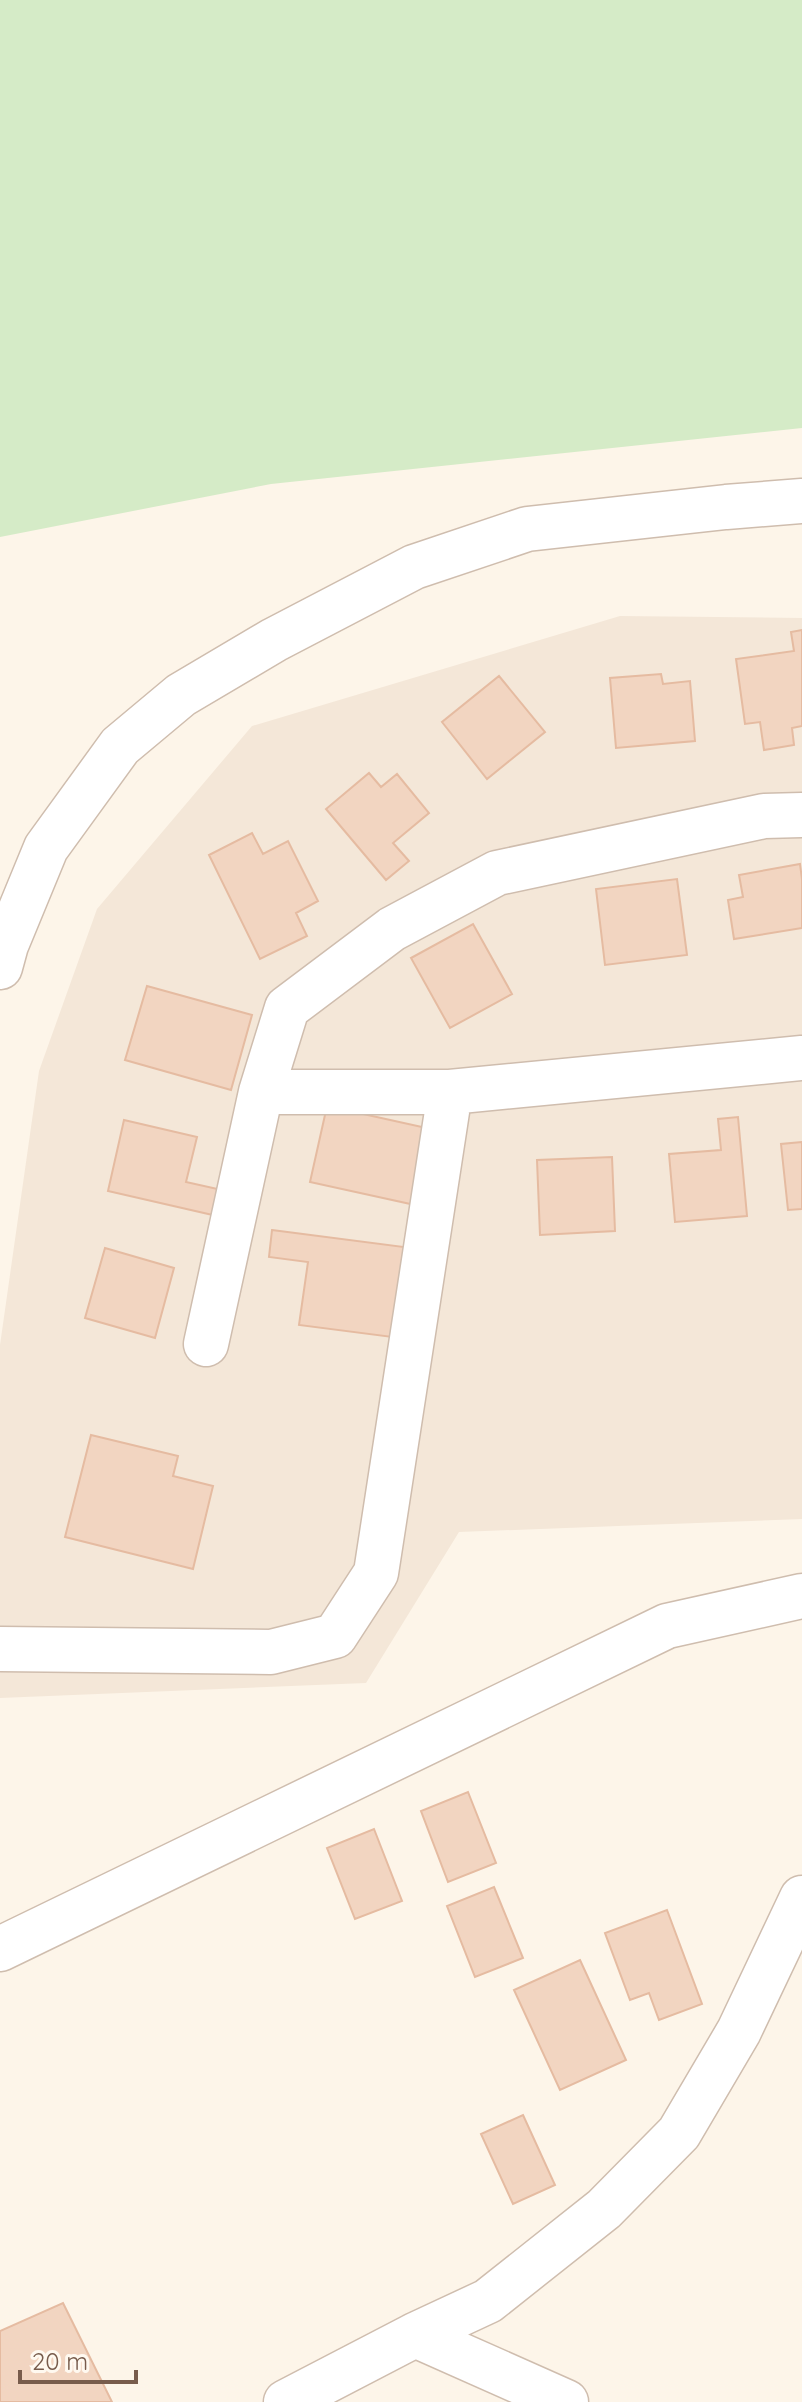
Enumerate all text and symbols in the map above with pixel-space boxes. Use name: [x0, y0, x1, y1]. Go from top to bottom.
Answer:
scale bar: [20, 2334, 136, 2384]
text: 20 m: [32, 2346, 88, 2376]

